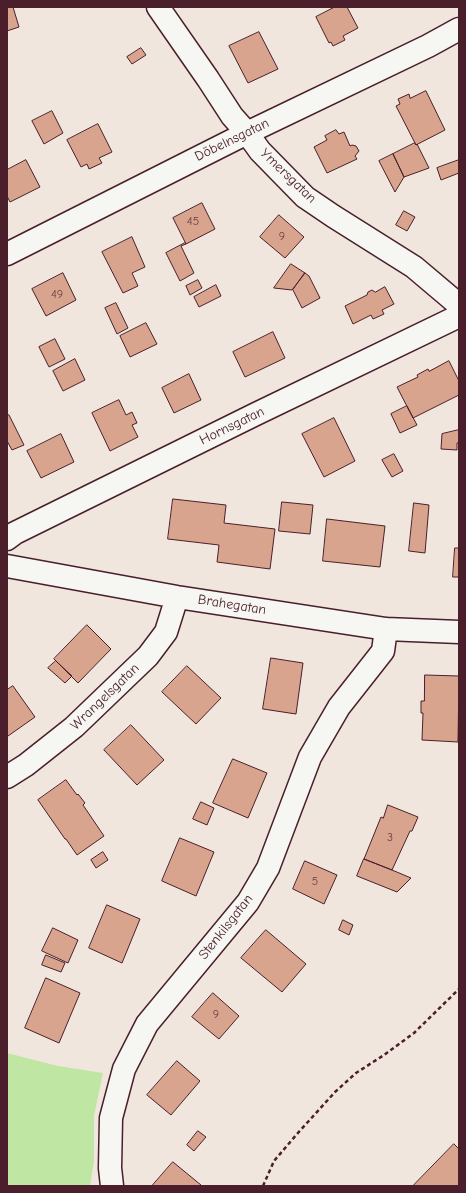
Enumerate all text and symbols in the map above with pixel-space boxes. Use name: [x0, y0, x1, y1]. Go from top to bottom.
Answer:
street label: Döbelnsgatan: [192, 115, 272, 165]
street label: Ymersgatan: [256, 145, 320, 207]
house number: 45: [187, 215, 199, 229]
house number: 9: [279, 230, 285, 244]
house number: 49: [51, 288, 63, 302]
street label: Hornsgatan: [197, 403, 267, 449]
street label: Brahegatan: [197, 591, 267, 619]
street label: Wrangelsgatan: [67, 660, 143, 734]
house number: 3: [387, 831, 393, 845]
house number: 5: [312, 875, 318, 889]
street label: Stenkilsgatan: [195, 891, 257, 963]
house number: 9: [213, 1008, 219, 1022]

